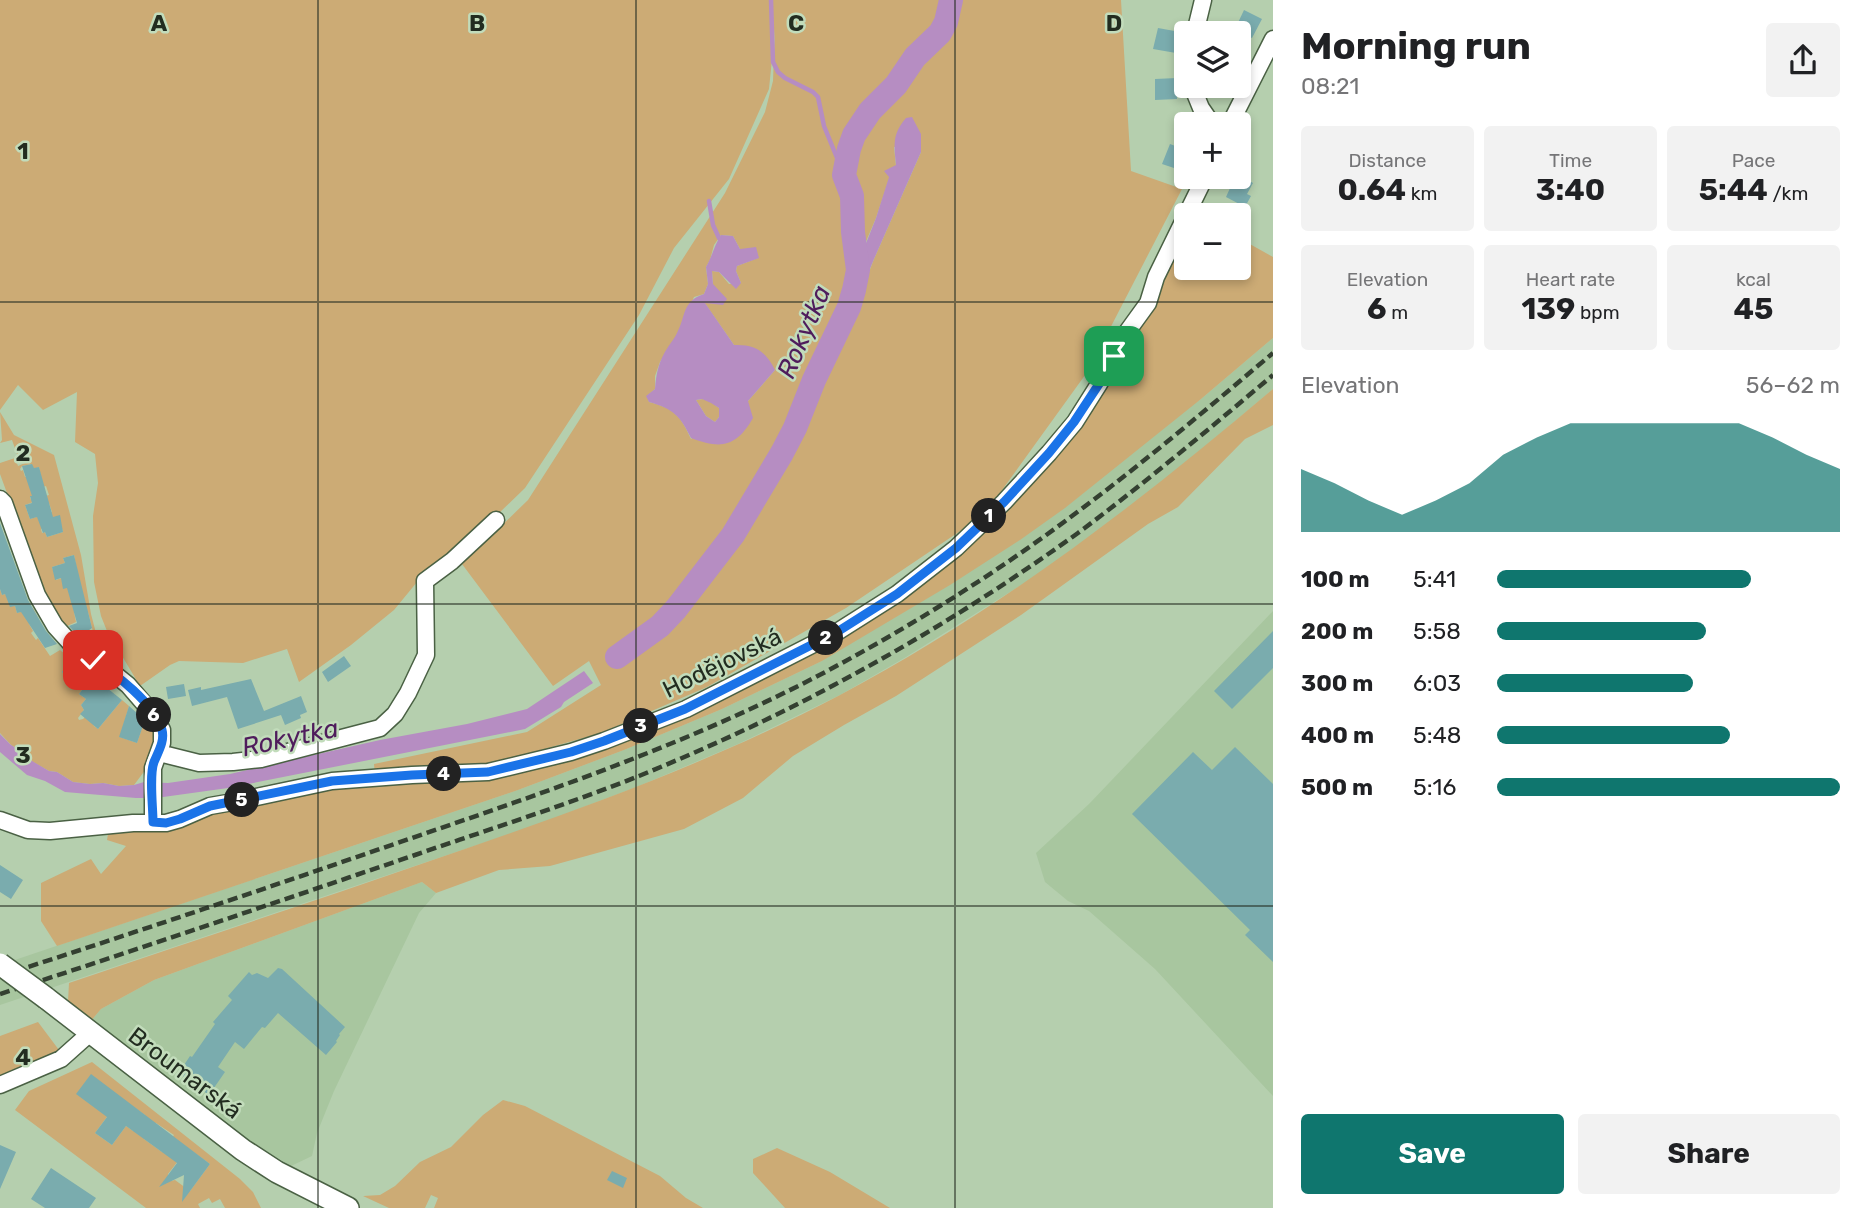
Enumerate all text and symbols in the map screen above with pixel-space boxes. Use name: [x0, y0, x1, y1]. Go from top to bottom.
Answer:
text: A: [151, 9, 168, 37]
text: B: [469, 9, 485, 37]
text: C: [788, 9, 804, 37]
text: D: [1106, 9, 1122, 37]
map controls: [1174, 21, 1251, 280]
button: layers: [1174, 21, 1251, 98]
text: Morning run: [1301, 23, 1531, 69]
button: share: [1766, 23, 1840, 97]
text: 08:21: [1301, 72, 1359, 100]
button: +: [1174, 112, 1251, 189]
text: 1: [17, 137, 29, 165]
text: Distance: [1349, 149, 1426, 172]
text: Time: [1549, 149, 1592, 172]
text: Pace: [1732, 149, 1775, 172]
text: 0.64: [1338, 172, 1406, 208]
text: 3:40: [1536, 172, 1605, 208]
text: 5:44: [1699, 172, 1768, 208]
text: km: [1406, 182, 1437, 205]
text: /km: [1768, 182, 1808, 205]
button: −: [1174, 203, 1251, 280]
text: Elevation: [1347, 268, 1428, 291]
text: Heart rate: [1526, 268, 1615, 291]
text: kcal: [1736, 268, 1771, 291]
water label: Rokytka: [771, 281, 837, 383]
text: 6: [1367, 291, 1386, 327]
text: 139: [1521, 291, 1575, 327]
text: 45: [1734, 291, 1773, 327]
text: m: [1386, 301, 1408, 324]
text: bpm: [1575, 301, 1620, 324]
pin: [1084, 326, 1144, 386]
icon: arrive: [1095, 337, 1133, 375]
text: Elevation: [1301, 371, 1400, 399]
text: 56–62 m: [1746, 371, 1840, 399]
text: 2: [16, 439, 30, 467]
pin: 1: [972, 498, 1006, 534]
text: 1: [984, 504, 993, 527]
text: 100 m: [1301, 565, 1370, 593]
text: 5:41: [1413, 565, 1456, 593]
text: 200 m: [1301, 617, 1373, 645]
text: 5:58: [1413, 617, 1461, 645]
pin: 2: [808, 620, 844, 656]
street label: Hodějovská: [658, 622, 786, 704]
text: 2: [819, 626, 832, 649]
pin: [63, 630, 123, 690]
icon: check: [74, 641, 112, 679]
text: 300 m: [1301, 669, 1373, 697]
text: 6:03: [1413, 669, 1461, 697]
pin: 6: [136, 698, 172, 732]
text: 6: [147, 703, 160, 726]
pin: 3: [624, 708, 658, 744]
water label: Rokytka: [239, 713, 341, 763]
text: 3: [634, 714, 647, 737]
text: 400 m: [1301, 721, 1374, 749]
text: 5:48: [1413, 721, 1461, 749]
text: 3: [15, 741, 31, 769]
pin: 4: [426, 756, 462, 792]
text: 4: [437, 762, 450, 785]
text: 500 m: [1301, 773, 1373, 801]
text: 5:16: [1413, 773, 1456, 801]
pin: 5: [224, 782, 260, 818]
text: 5: [235, 788, 248, 811]
street label: Broumarská: [123, 1021, 247, 1125]
text: 4: [15, 1043, 31, 1071]
button: Save: [1301, 1114, 1564, 1194]
button: Share: [1578, 1114, 1840, 1194]

